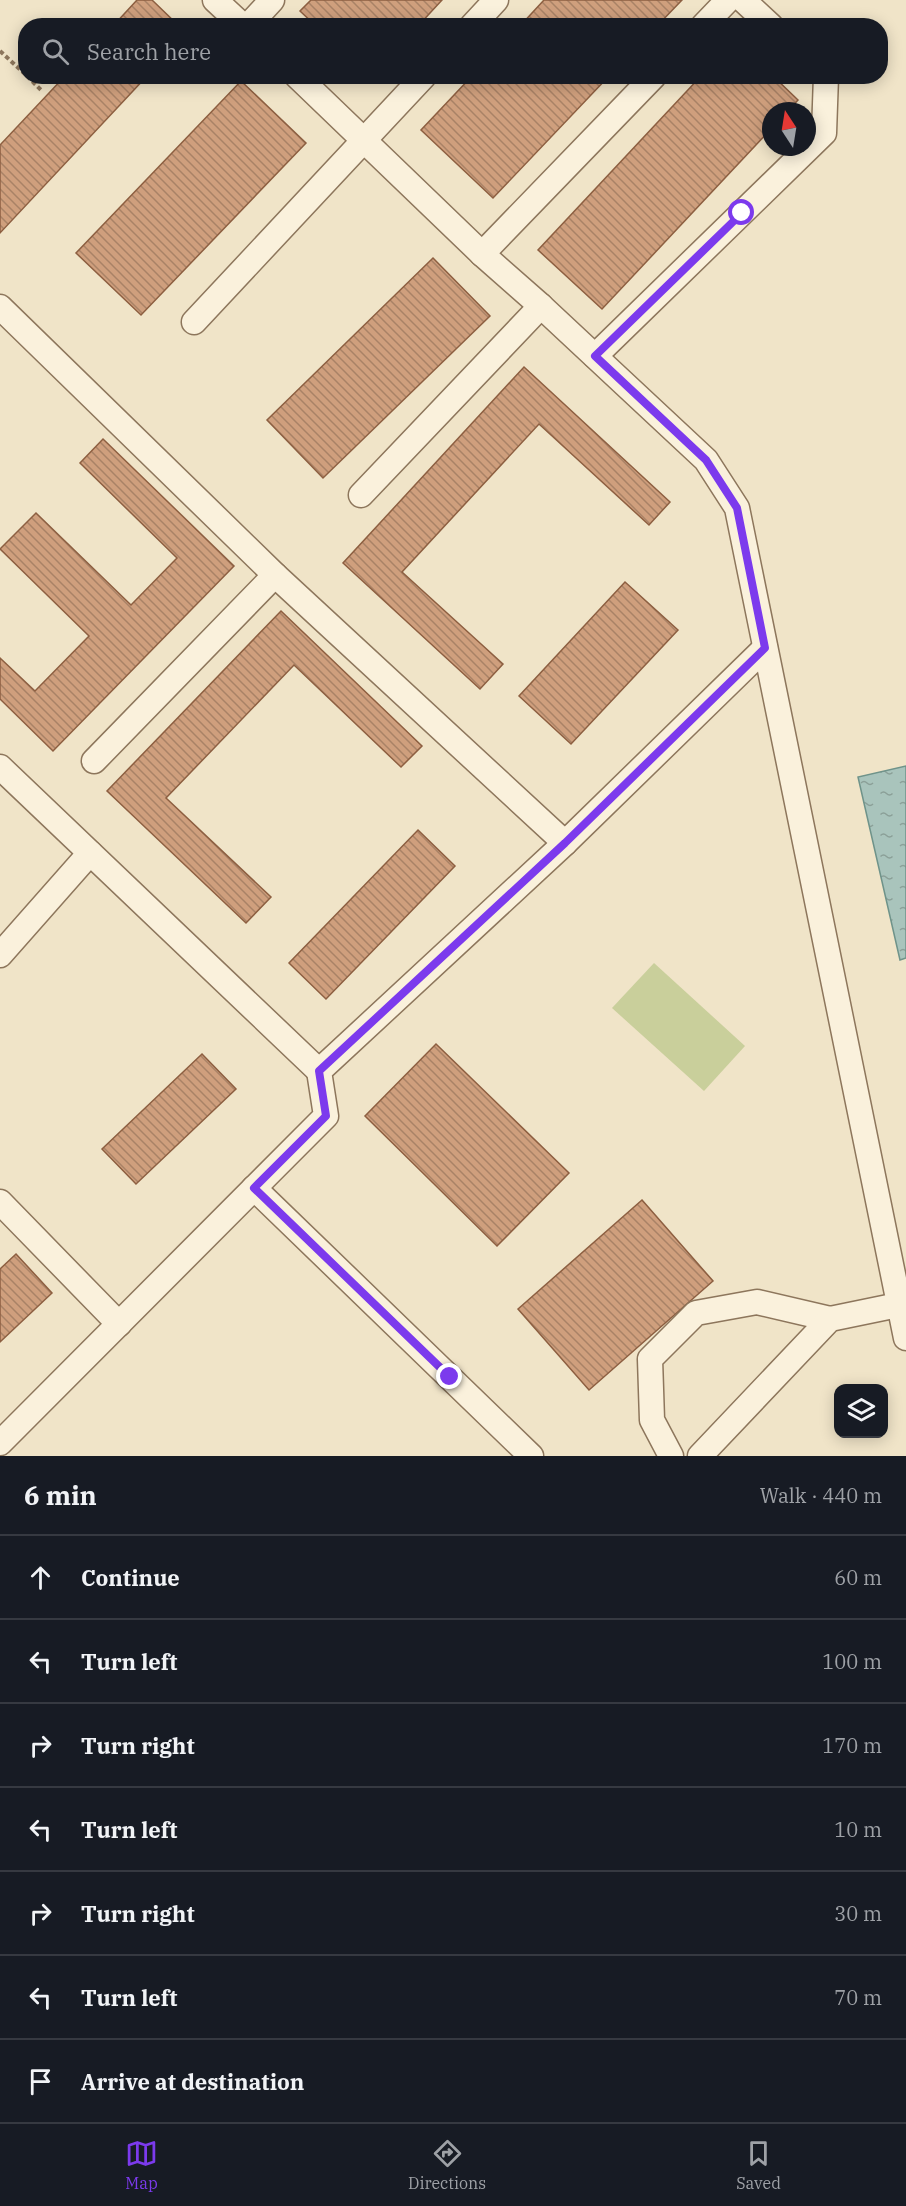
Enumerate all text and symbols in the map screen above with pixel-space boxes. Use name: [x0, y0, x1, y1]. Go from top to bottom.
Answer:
search box: [18, 18, 888, 84]
icon: search: [39, 35, 72, 68]
text: Search here: [87, 37, 211, 66]
north arrow: [762, 102, 816, 156]
route start: [728, 199, 754, 225]
route end: [436, 1363, 462, 1389]
map controls: [834, 1384, 888, 1438]
button: layers: [834, 1384, 888, 1438]
text: 6 min: [24, 1478, 97, 1512]
text: Walk · 440 m: [760, 1482, 882, 1509]
icon: ahead: [24, 1561, 57, 1594]
text: Continue: [81, 1563, 180, 1592]
text: 60 m: [834, 1564, 882, 1591]
icon: left: [24, 1645, 57, 1678]
text: Turn left: [81, 1647, 177, 1676]
text: 100 m: [822, 1648, 882, 1675]
icon: right: [24, 1729, 57, 1762]
text: Turn right: [81, 1731, 195, 1760]
text: 170 m: [822, 1732, 882, 1759]
icon: left: [24, 1813, 57, 1846]
text: Turn left: [81, 1815, 177, 1844]
text: 10 m: [834, 1816, 882, 1843]
icon: right: [24, 1897, 57, 1930]
text: Turn right: [81, 1899, 195, 1928]
text: 30 m: [834, 1900, 882, 1927]
icon: left: [24, 1981, 57, 2014]
text: Turn left: [81, 1983, 177, 2012]
text: 70 m: [834, 1984, 882, 2011]
icon: arrive: [24, 2065, 57, 2098]
text: Arrive at destination: [81, 2067, 304, 2096]
tab: Map: [125, 2137, 158, 2193]
tab: Directions: [408, 2137, 486, 2193]
tab: Saved: [736, 2137, 781, 2193]

